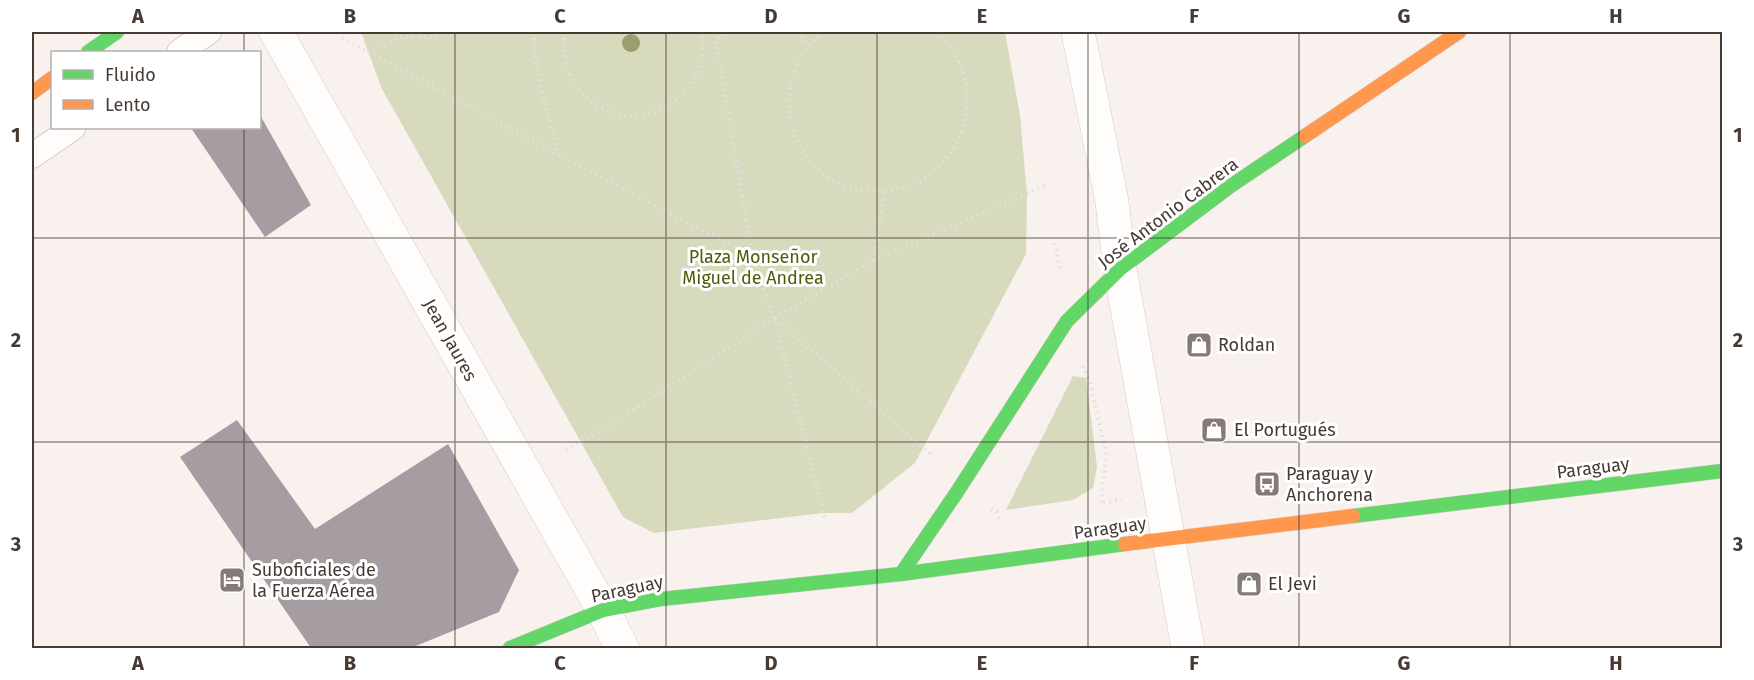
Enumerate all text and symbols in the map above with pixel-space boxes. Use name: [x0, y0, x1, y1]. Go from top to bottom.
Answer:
text: A: [131, 4, 145, 28]
text: B: [344, 4, 356, 28]
text: C: [554, 4, 566, 28]
text: D: [764, 4, 778, 28]
text: E: [977, 4, 987, 28]
text: F: [1189, 4, 1199, 28]
text: G: [1398, 4, 1410, 28]
text: H: [1609, 4, 1623, 28]
legend: [51, 51, 261, 129]
text: Fluido: [105, 64, 156, 86]
text: Lento: [105, 94, 151, 116]
text: 1: [11, 123, 21, 147]
text: 1: [1733, 123, 1743, 147]
street label: José Antonio Cabrera: [1093, 153, 1243, 273]
park label: Plaza Monseñor Miguel de Andrea: [682, 246, 824, 289]
street label: Jean Jaures: [418, 295, 482, 385]
text: 2: [11, 328, 21, 352]
text: 2: [1733, 328, 1743, 352]
shop icon: Roldan: [1184, 330, 1214, 360]
place label: Roldan: [1218, 334, 1275, 356]
shop icon: El Portugués: [1199, 415, 1229, 445]
place label: El Portugués: [1234, 419, 1336, 441]
street label: Paraguay: [1555, 453, 1631, 483]
place label: Paraguay y Anchorena: [1286, 463, 1373, 506]
bus stop icon: Paraguay y Anchorena: [1252, 469, 1282, 499]
street label: Paraguay: [1072, 512, 1148, 544]
text: 3: [10, 532, 21, 556]
text: 3: [1732, 532, 1743, 556]
place label: Suboficiales de la Fuerza Aérea: [252, 559, 376, 602]
hotel icon: Suboficiales de la Fuerza Aérea: [217, 565, 247, 595]
shop icon: El Jevi: [1234, 569, 1264, 599]
street label: Paraguay: [589, 571, 665, 607]
place label: El Jevi: [1268, 573, 1317, 595]
text: A: [131, 651, 145, 675]
text: B: [344, 651, 356, 675]
text: C: [554, 651, 566, 675]
text: D: [764, 651, 778, 675]
text: E: [977, 651, 987, 675]
text: F: [1189, 651, 1199, 675]
text: G: [1398, 651, 1410, 675]
text: H: [1609, 651, 1623, 675]

